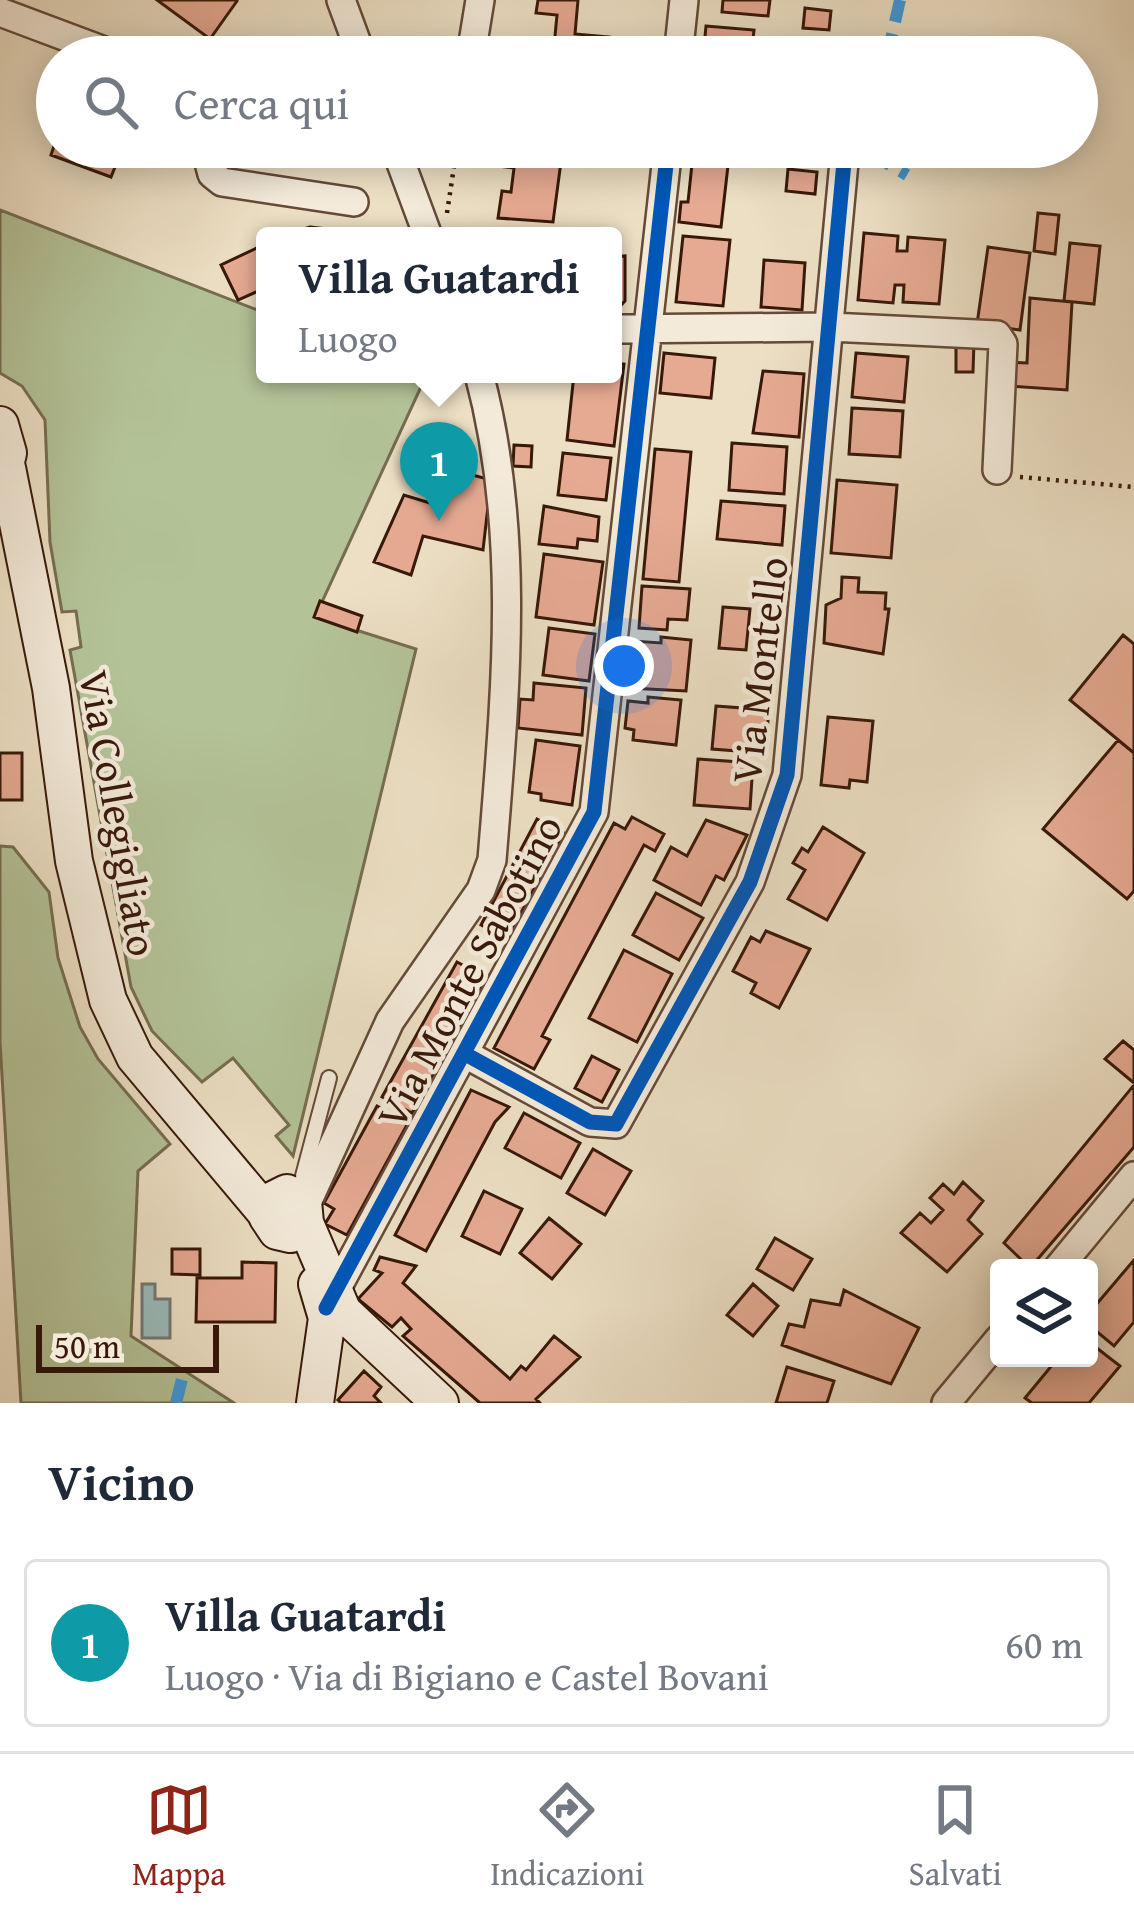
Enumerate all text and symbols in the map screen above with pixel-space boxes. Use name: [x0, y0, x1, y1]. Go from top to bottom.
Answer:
search box: [36, 36, 1098, 168]
icon: search: [78, 69, 144, 135]
text: Cerca qui: [174, 70, 349, 135]
popup: [256, 227, 622, 383]
text: Villa Guatardi: [298, 244, 580, 309]
text: Luogo: [298, 309, 398, 366]
pin: 1: [400, 422, 478, 521]
street label: Via Montello: [714, 553, 803, 787]
your location: [594, 636, 654, 696]
street label: Via Collegigliato: [64, 665, 175, 961]
street label: Via Monte Sabotino: [360, 803, 577, 1138]
map controls: [990, 1259, 1098, 1367]
button: layers: [990, 1259, 1098, 1367]
scale bar: [36, 1319, 219, 1372]
text: 50 m: [54, 1322, 120, 1370]
text: Vicino: [48, 1444, 195, 1519]
text: Villa Guatardi: [165, 1582, 446, 1647]
text: 1: [80, 1615, 100, 1672]
text: 60 m: [1005, 1615, 1083, 1672]
text: Luogo · Via di Bigiano e Castel Bovani: [165, 1647, 769, 1704]
tab: Mappa: [132, 1777, 226, 1897]
tab: Indicazioni: [490, 1777, 644, 1897]
tab: Salvati: [909, 1777, 1002, 1897]

